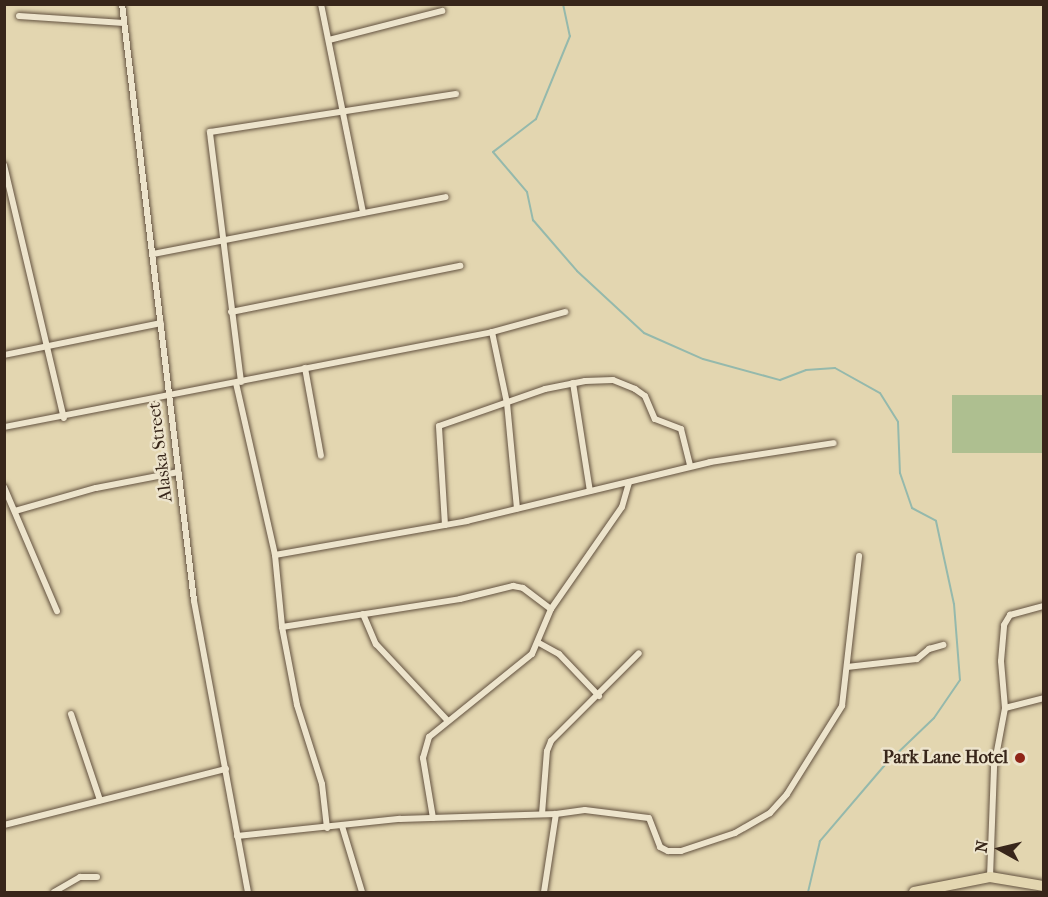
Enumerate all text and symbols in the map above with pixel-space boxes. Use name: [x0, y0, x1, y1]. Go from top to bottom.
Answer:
street label: Alaska Street: [144, 401, 178, 503]
place label: Park Lane Hotel: [883, 747, 1008, 769]
marker: Park Lane Hotel: [1013, 751, 1027, 765]
north arrow: [970, 819, 1030, 879]
text: N: [971, 839, 992, 854]

